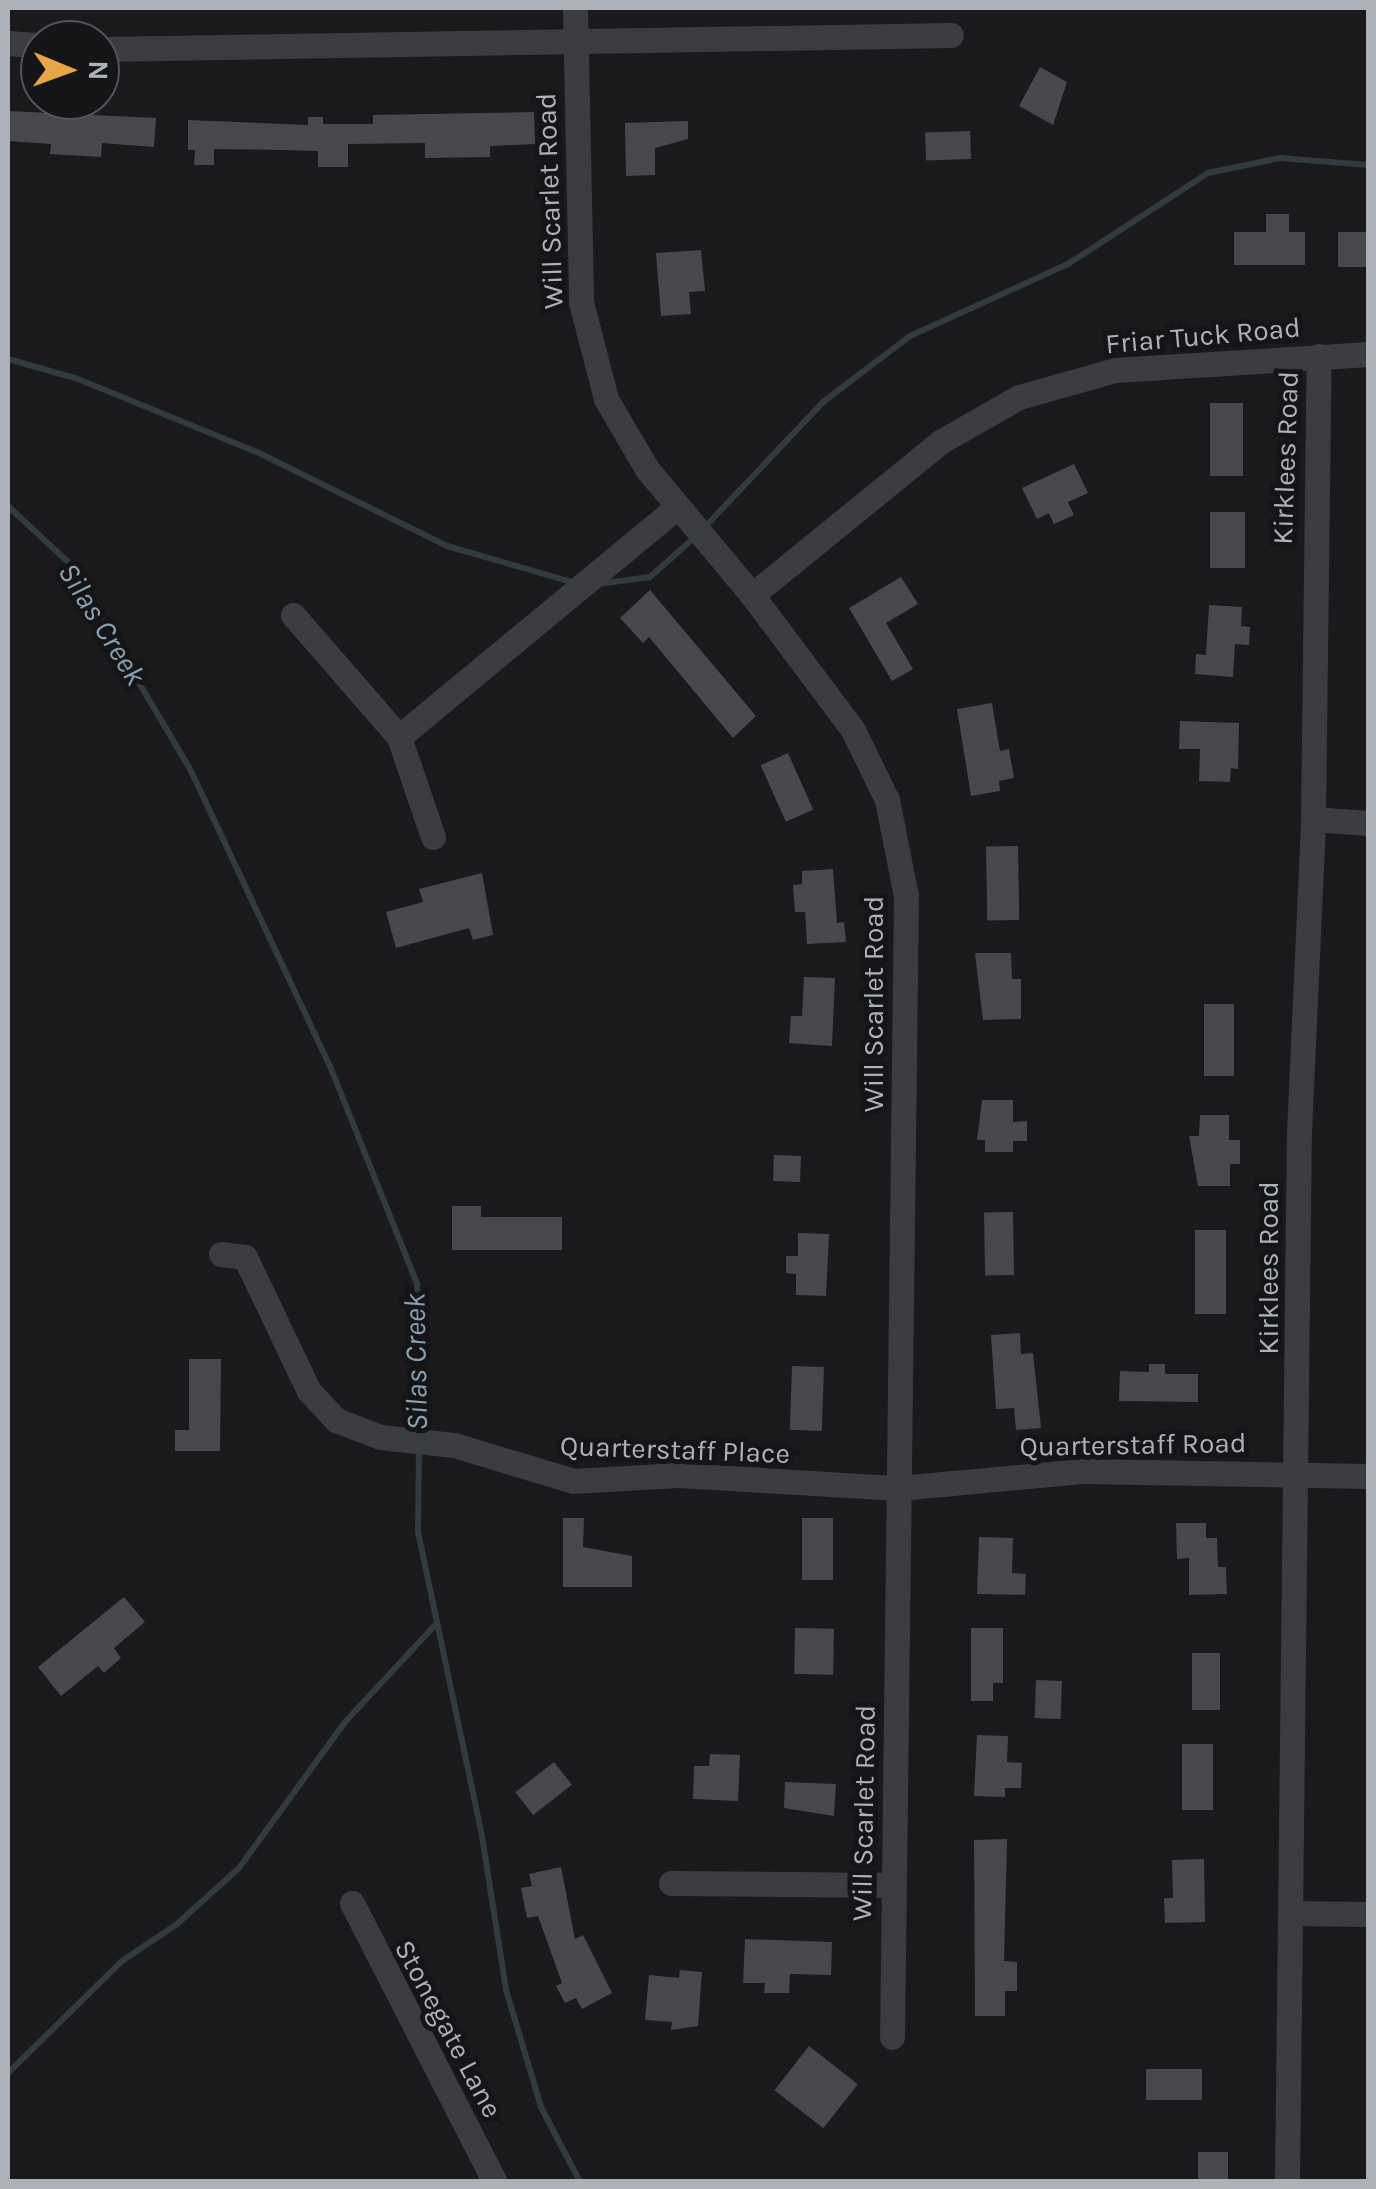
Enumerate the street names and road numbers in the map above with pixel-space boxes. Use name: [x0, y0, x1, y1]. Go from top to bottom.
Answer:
street label: Will Scarlet Road: [529, 92, 571, 310]
street label: Friar Tuck Road: [1104, 311, 1302, 361]
street label: Kirklees Road: [1266, 371, 1306, 545]
street label: Will Scarlet Road: [857, 896, 891, 1112]
street label: Kirklees Road: [1252, 1181, 1286, 1355]
street label: Quarterstaff Road: [1019, 1426, 1247, 1464]
street label: Quarterstaff Place: [560, 1429, 790, 1471]
street label: Will Scarlet Road: [845, 1704, 883, 1922]
street label: Stonegate Lane: [387, 1934, 509, 2124]

